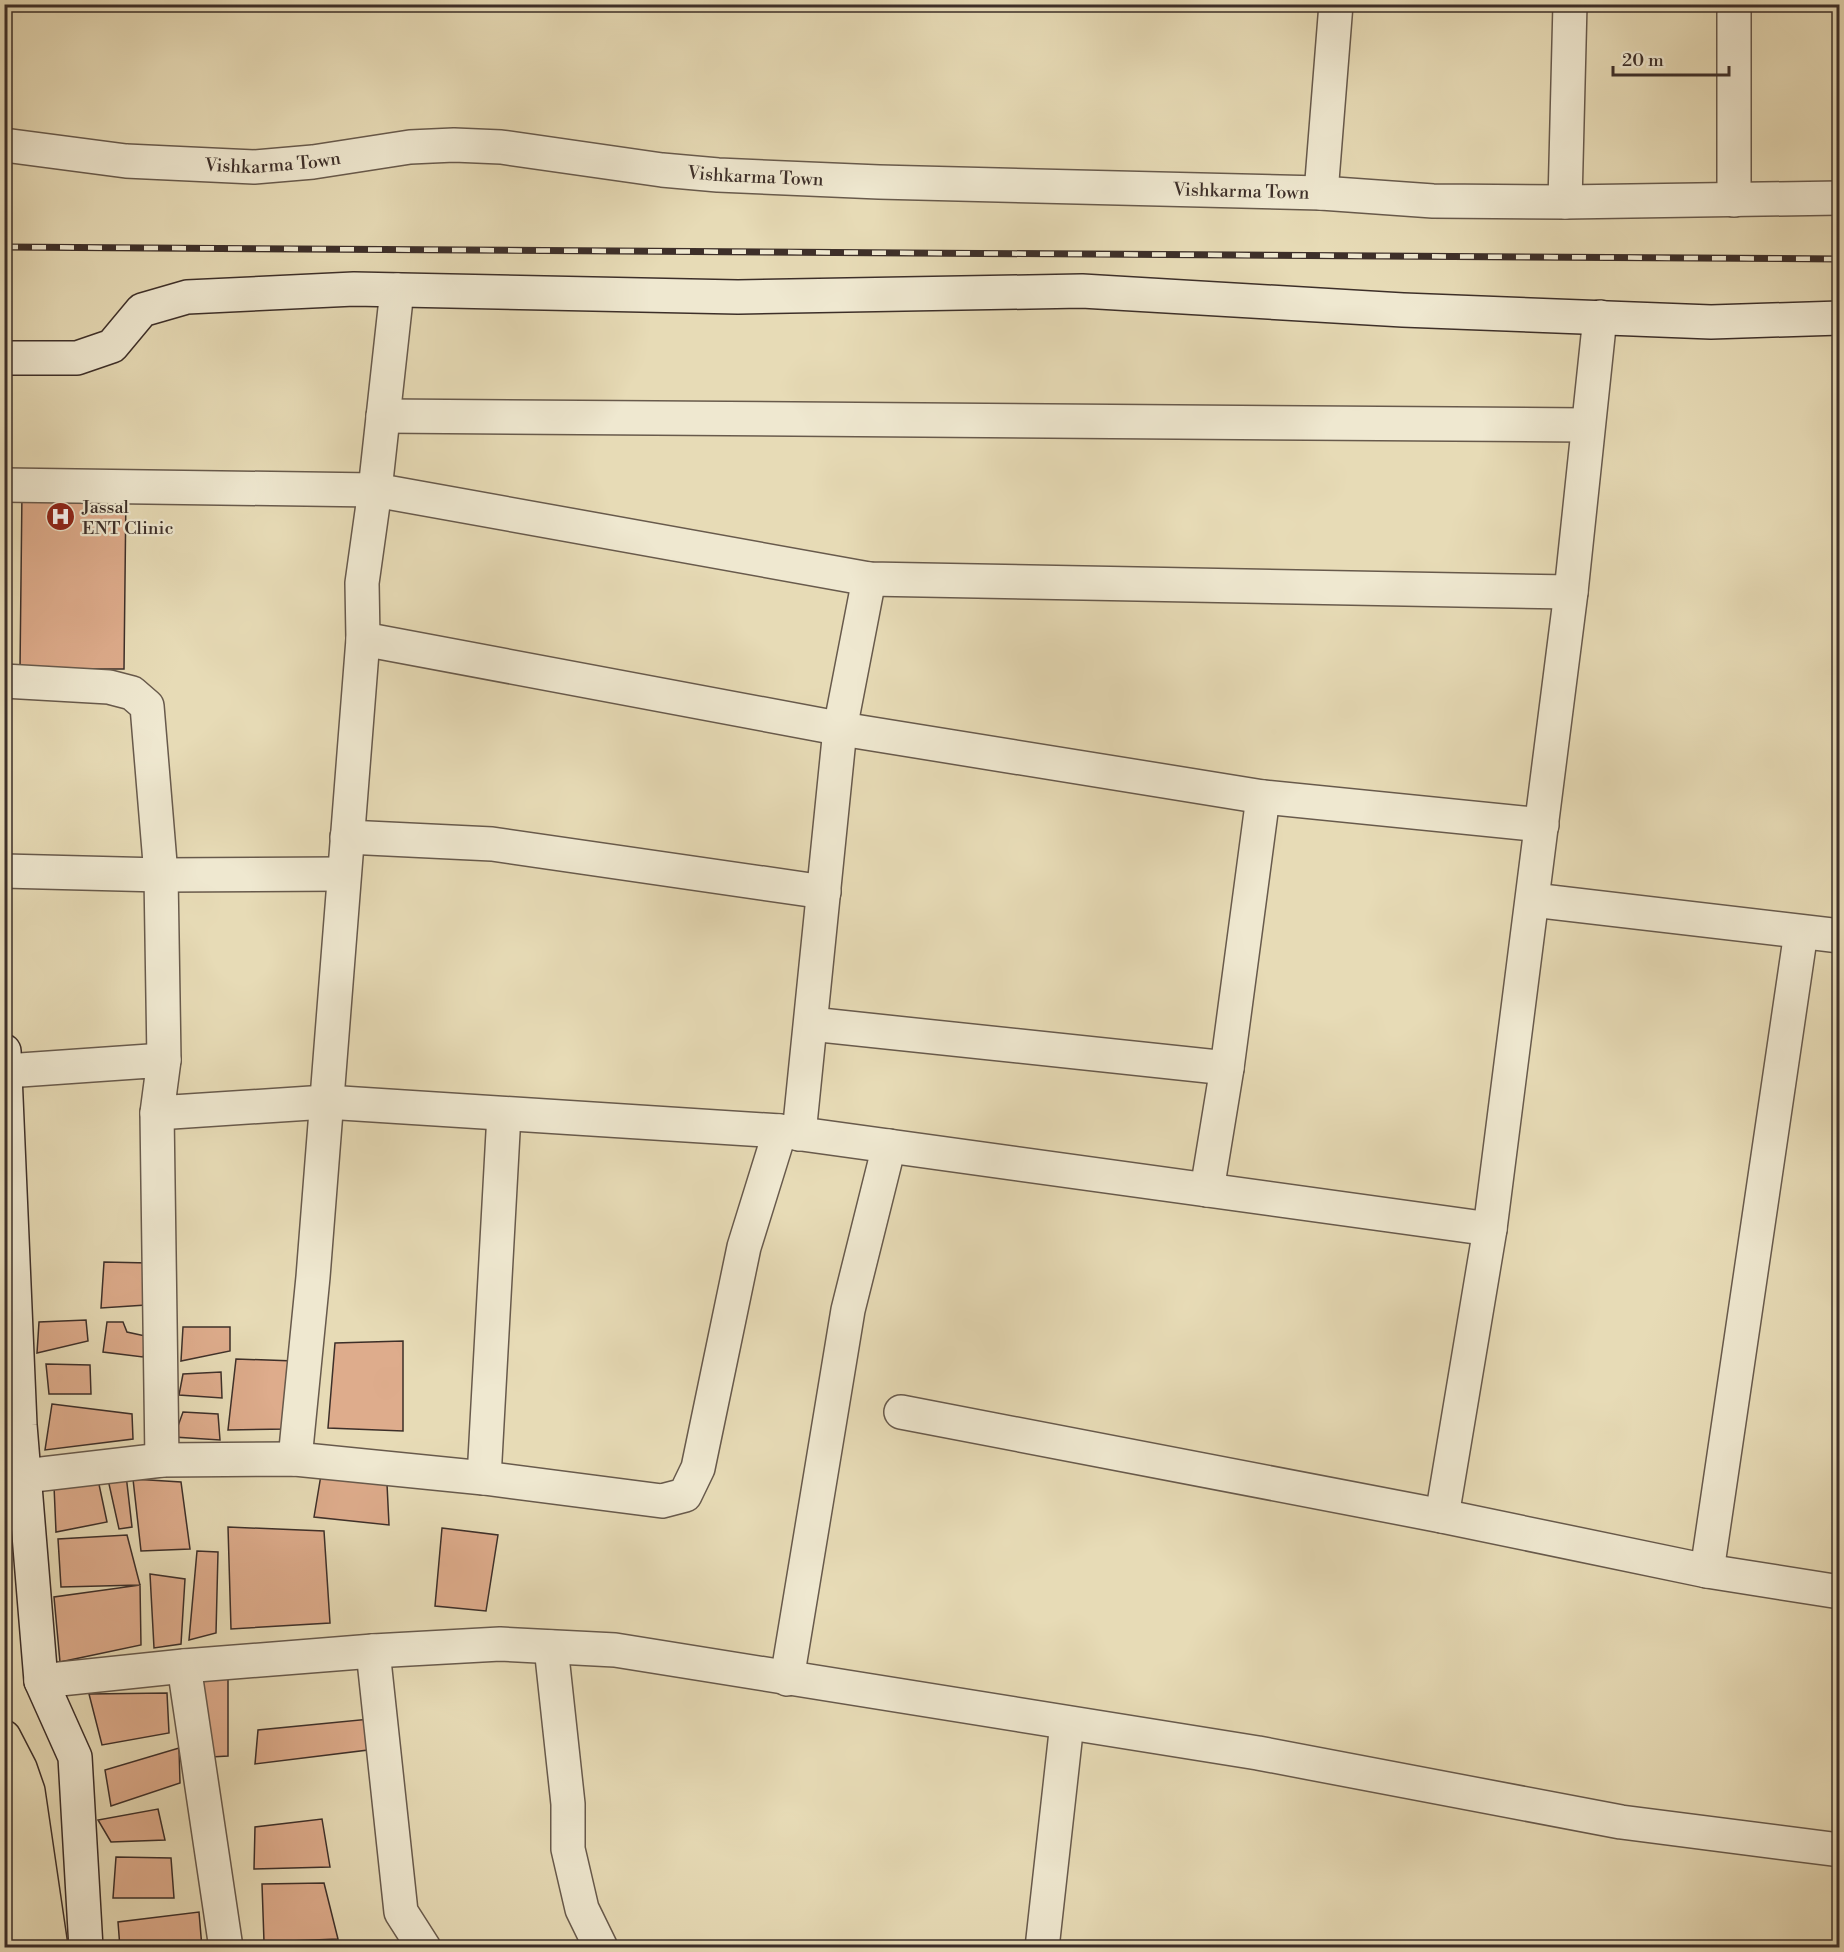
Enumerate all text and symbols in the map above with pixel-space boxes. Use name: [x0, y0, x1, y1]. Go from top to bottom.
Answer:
scale bar: [1613, 39, 1728, 77]
text: 20 m: [1622, 49, 1664, 72]
street label: Vishkarma Town: [203, 146, 342, 179]
street label: Vishkarma Town: [685, 161, 824, 191]
street label: Vishkarma Town: [1172, 178, 1310, 204]
place label: Jassal ENT Clinic: [81, 496, 174, 540]
hospital icon: Jassal ENT Clinic: [45, 501, 77, 533]

